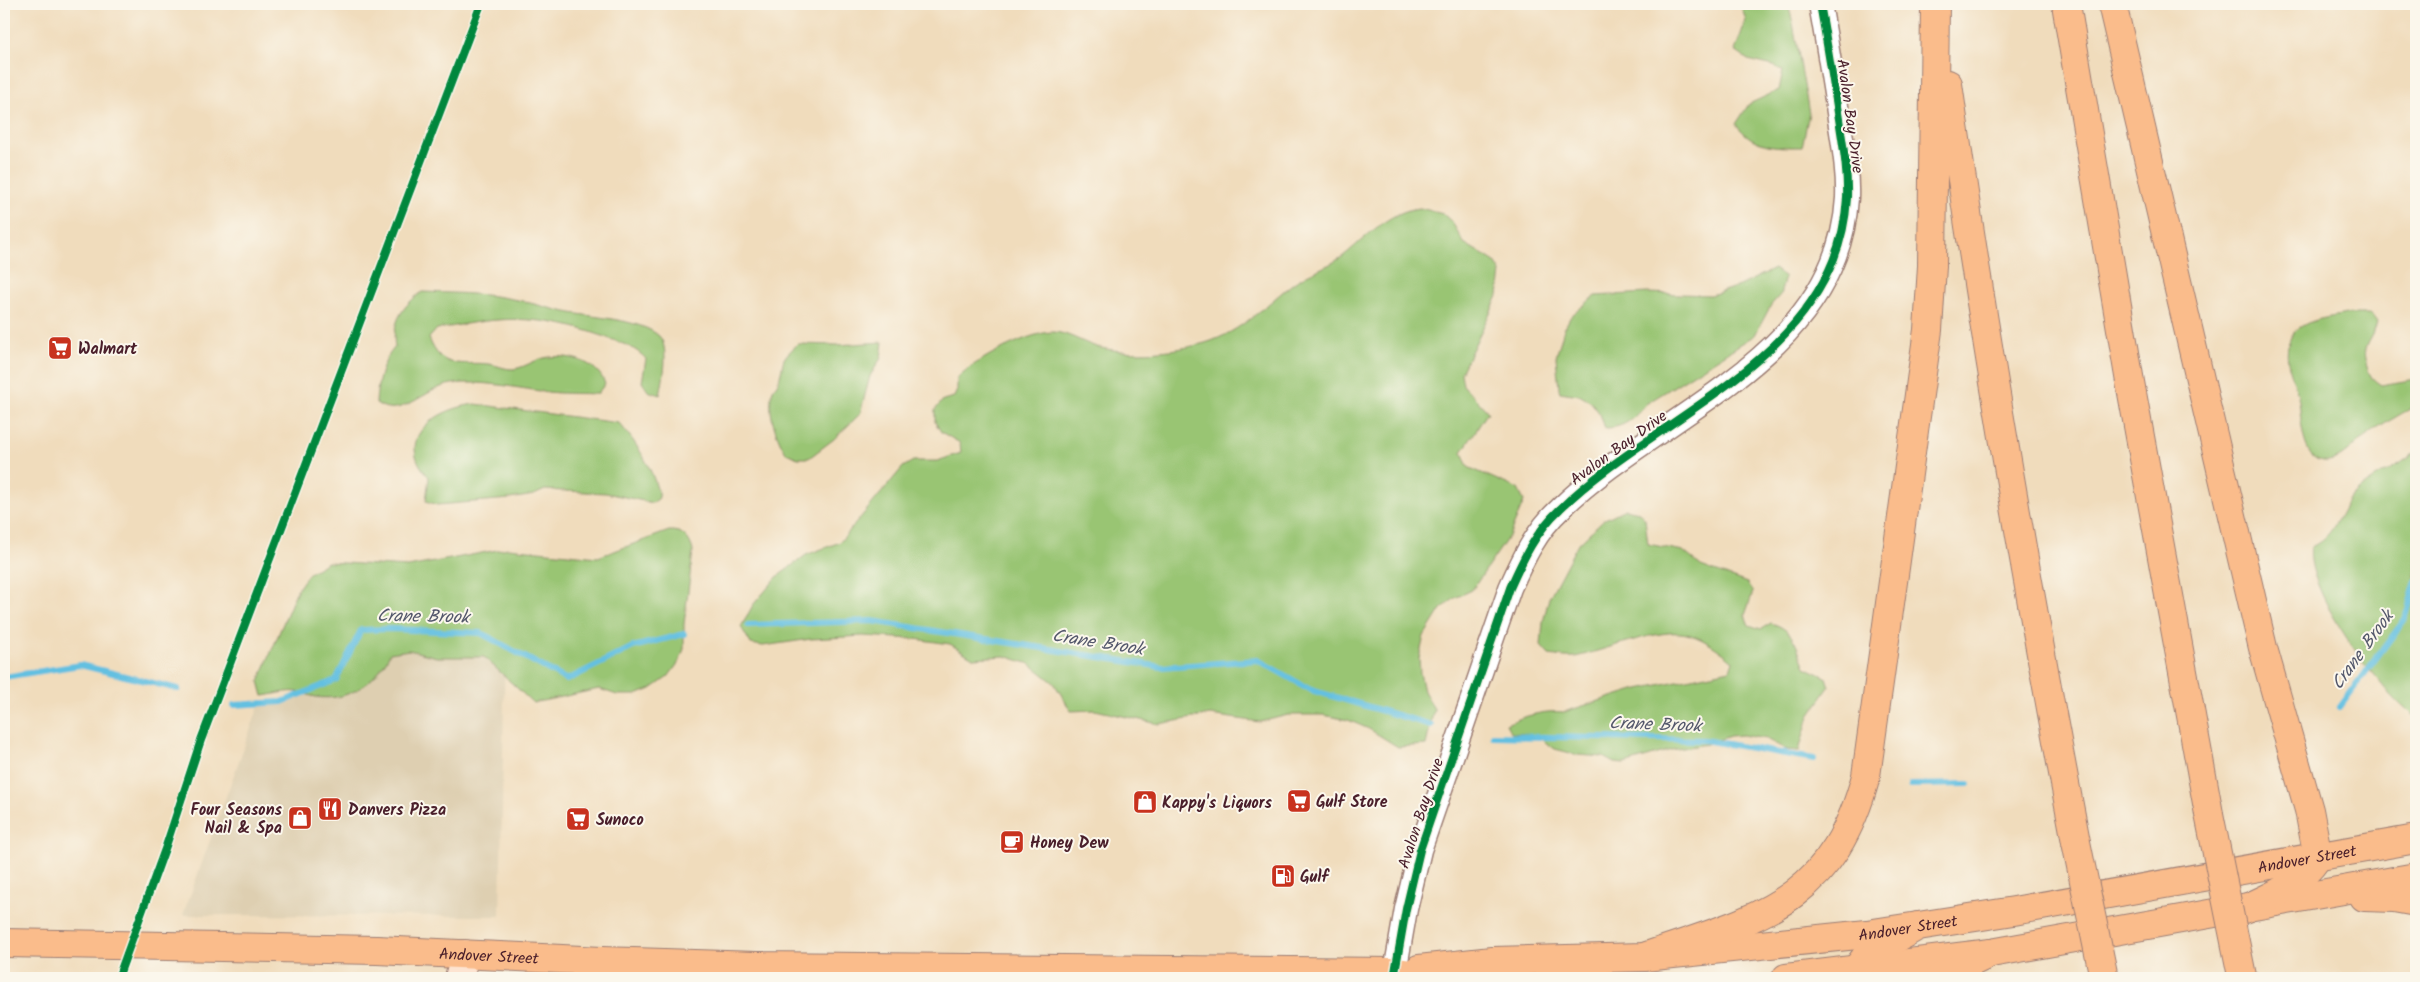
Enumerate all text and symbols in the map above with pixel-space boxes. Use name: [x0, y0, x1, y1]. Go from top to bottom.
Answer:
street label: Avalon Bay Drive: [1829, 57, 1870, 175]
supermarket icon: Walmart: [47, 335, 73, 361]
place label: Walmart: [78, 337, 138, 362]
street label: Avalon Bay Drive: [1565, 404, 1673, 492]
water label: Crane Brook: [377, 602, 472, 633]
water label: Crane Brook: [2324, 603, 2404, 697]
water label: Crane Brook: [1050, 622, 1148, 665]
water label: Crane Brook: [1608, 709, 1704, 742]
street label: Avalon Bay Drive: [1392, 755, 1451, 872]
supermarket icon: Gulf Store: [1286, 788, 1312, 814]
shop icon: Kappy's Liquors: [1132, 789, 1158, 815]
place label: Gulf Store: [1316, 790, 1388, 815]
place label: Kappy's Liquors: [1162, 791, 1273, 816]
restaurant icon: Danvers Pizza: [317, 796, 343, 822]
place label: Four Seasons Nail & Spa: [190, 798, 283, 841]
place label: Danvers Pizza: [348, 798, 446, 823]
shop icon: Four Seasons Nail & Spa: [287, 805, 313, 831]
supermarket icon: Sunoco: [565, 806, 591, 832]
place label: Sunoco: [596, 808, 644, 833]
cafe icon: Honey Dew: [999, 829, 1025, 855]
place label: Honey Dew: [1030, 831, 1109, 856]
street label: Andover Street: [2256, 839, 2359, 881]
fuel station icon: Gulf: [1270, 863, 1296, 889]
place label: Gulf: [1300, 865, 1331, 890]
street label: Andover Street: [1857, 909, 1960, 949]
street label: Andover Street: [438, 942, 540, 972]

